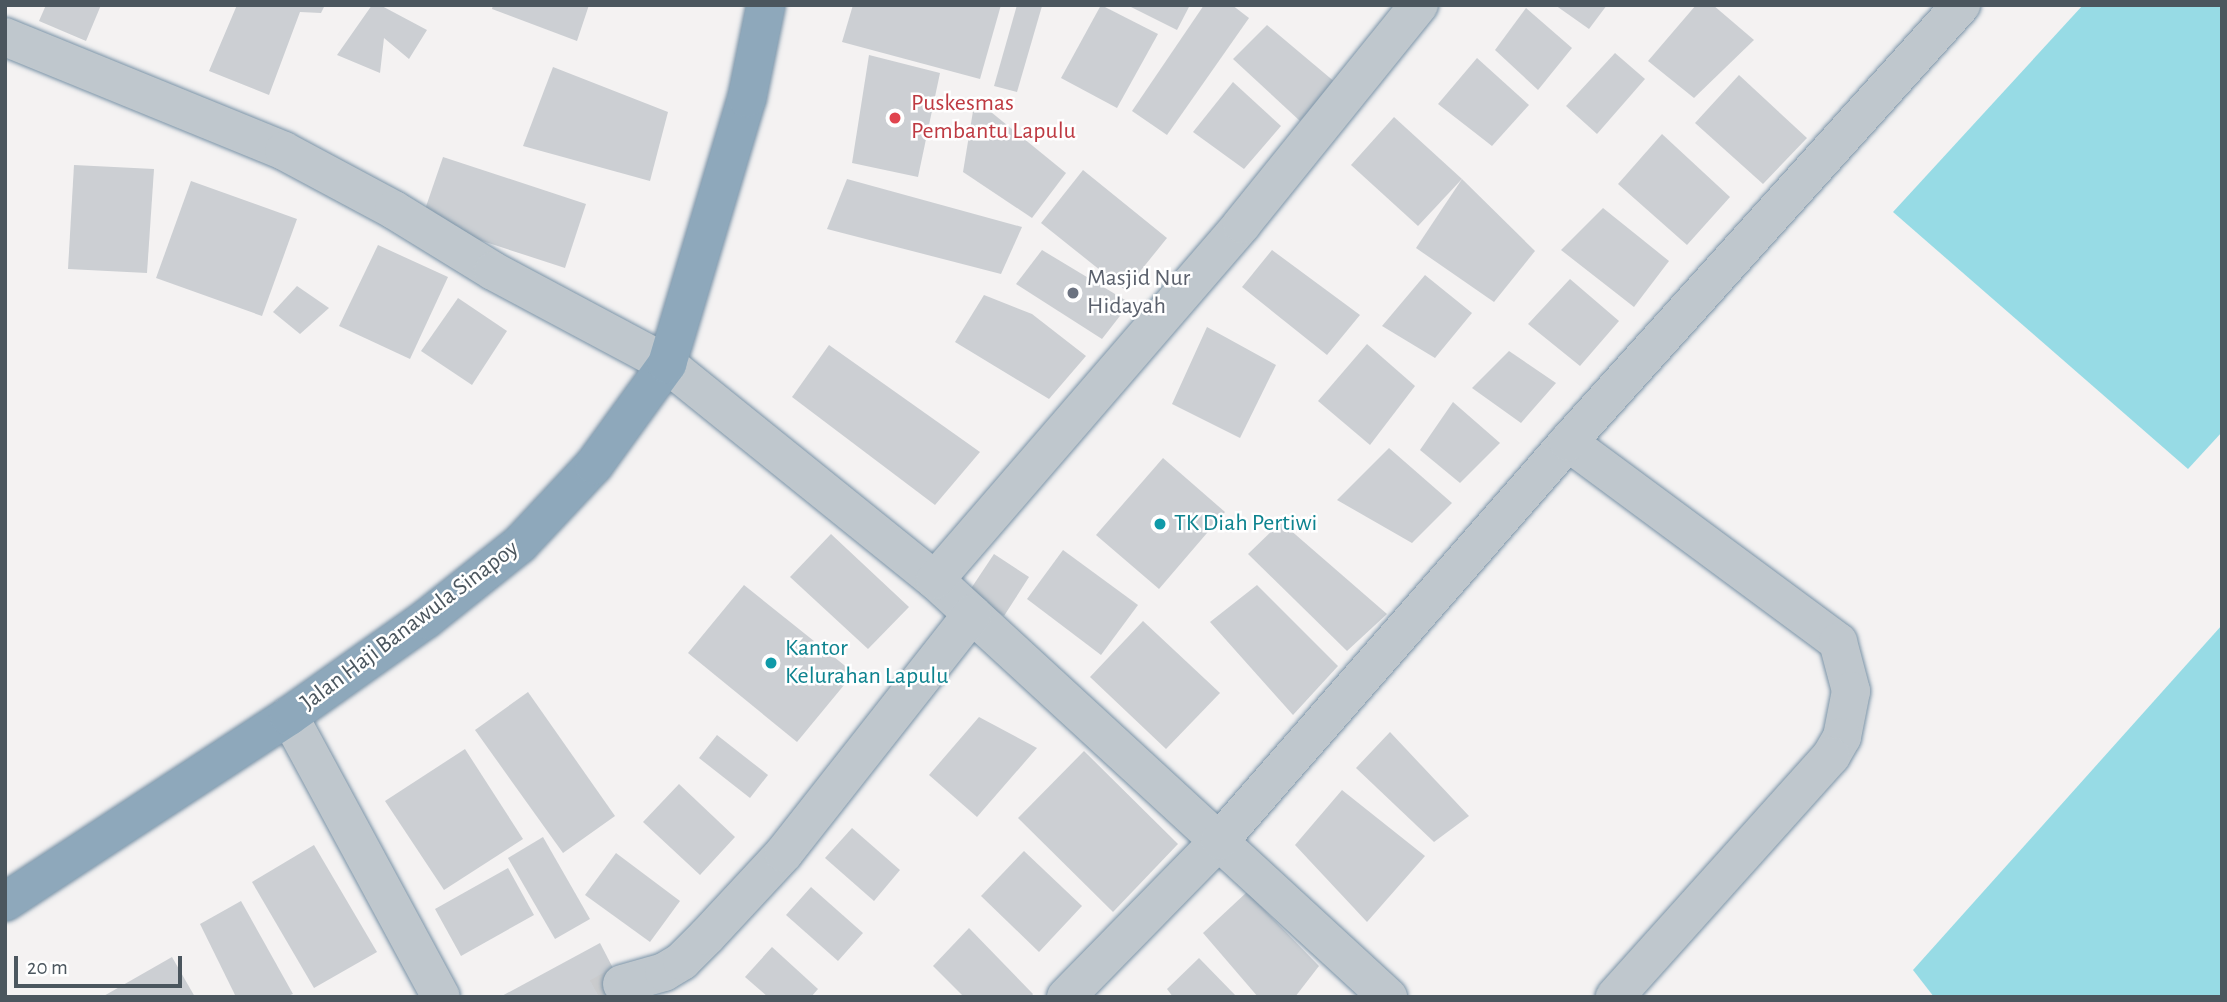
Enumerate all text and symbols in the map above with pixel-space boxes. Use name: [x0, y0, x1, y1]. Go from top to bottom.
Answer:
place label: Puskesmas Pembantu Lapulu: [911, 90, 1076, 146]
marker: Puskesmas Pembantu Lapulu: [885, 108, 905, 128]
place label: Masjid Nur Hidayah: [1087, 265, 1190, 321]
marker: Masjid Nur Hidayah: [1065, 285, 1081, 301]
place label: TK Diah Pertiwi: [1174, 510, 1317, 538]
marker: TK Diah Pertiwi: [1152, 516, 1168, 532]
street label: Jalan Haji Banawula Sinapoy: [295, 535, 525, 717]
place label: Kantor Kelurahan Lapulu: [785, 635, 949, 691]
marker: Kantor Kelurahan Lapulu: [763, 655, 779, 671]
scale bar: [18, 942, 186, 986]
text: 20 m: [27, 957, 68, 978]

